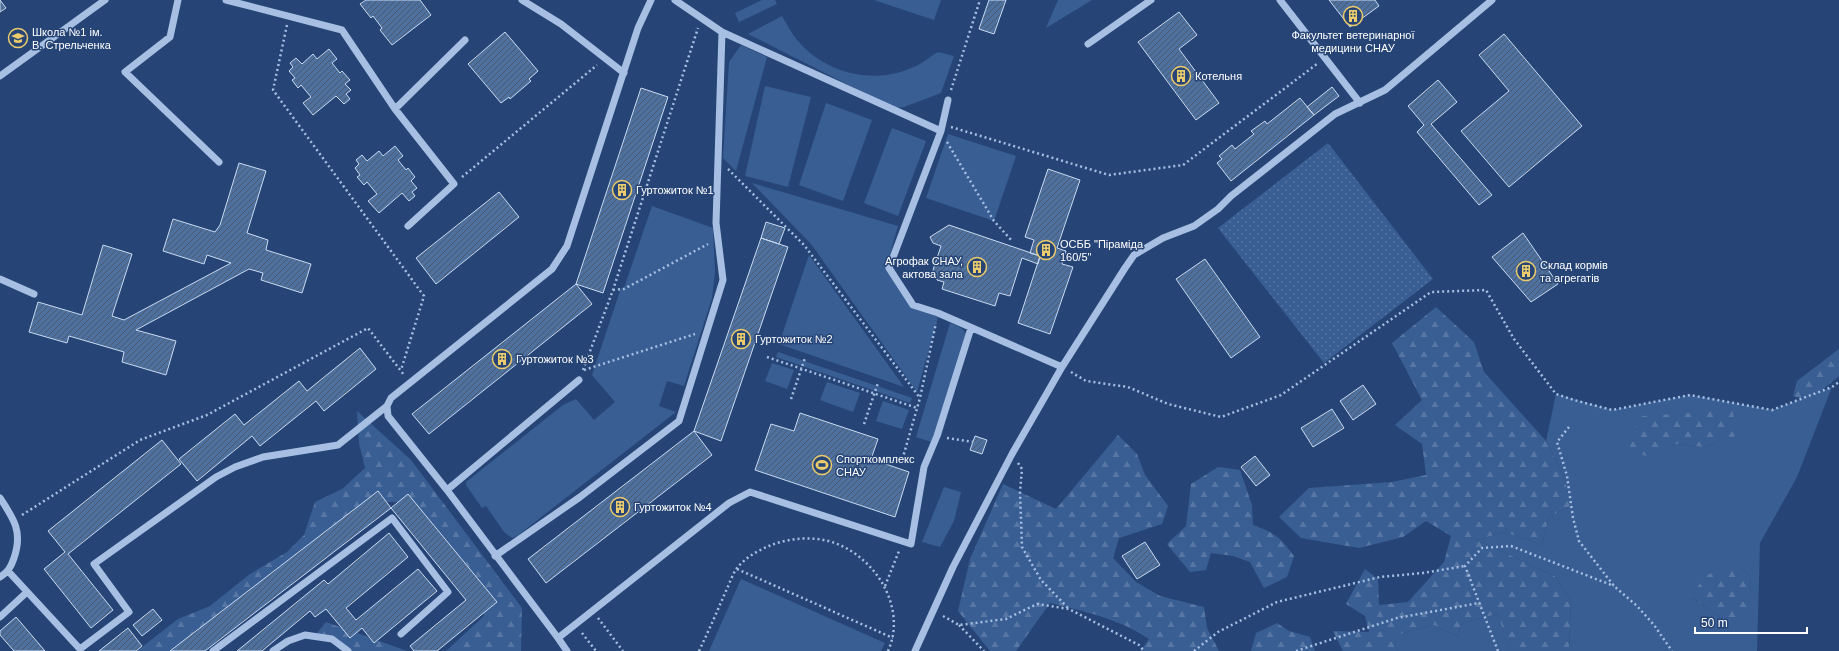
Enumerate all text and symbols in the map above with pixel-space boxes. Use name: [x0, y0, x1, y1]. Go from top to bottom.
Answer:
building icon: Факультет ветеринарної медицини СНАУ: [1342, 5, 1364, 27]
place label: Школа №1 ім. В. Стрельченка: [32, 26, 112, 51]
school or university icon: Школа №1 ім. В. Стрельченка: [7, 27, 29, 49]
place label: Факультет ветеринарної медицини СНАУ: [1291, 29, 1415, 54]
building icon: Котельня: [1170, 65, 1192, 87]
place label: Котельня: [1195, 70, 1242, 82]
building icon: Гуртожиток №1: [611, 179, 633, 201]
place label: Гуртожиток №1: [636, 184, 714, 196]
place label: ОСББ "Піраміда 160/5": [1060, 238, 1144, 263]
building icon: ОСББ "Піраміда 160/5": [1035, 239, 1057, 261]
place label: Агрофак СНАУ, актова зала: [885, 255, 964, 280]
building icon: Агрофак СНАУ, актова зала: [966, 256, 988, 278]
place label: Склад кормів та агрегатів: [1540, 259, 1608, 284]
building icon: Склад кормів та агрегатів: [1515, 260, 1537, 282]
building icon: Гуртожиток №2: [730, 328, 752, 350]
place label: Гуртожиток №2: [755, 333, 833, 345]
building icon: Гуртожиток №3: [491, 348, 513, 370]
place label: Гуртожиток №3: [516, 353, 594, 365]
place label: Спорткомплекс СНАУ: [836, 453, 915, 478]
sports icon: Спорткомплекс СНАУ: [811, 454, 833, 476]
building icon: Гуртожиток №4: [609, 496, 631, 518]
place label: Гуртожиток №4: [634, 501, 712, 513]
scale bar: [1695, 609, 1807, 635]
text: 50 m: [1701, 616, 1728, 630]

